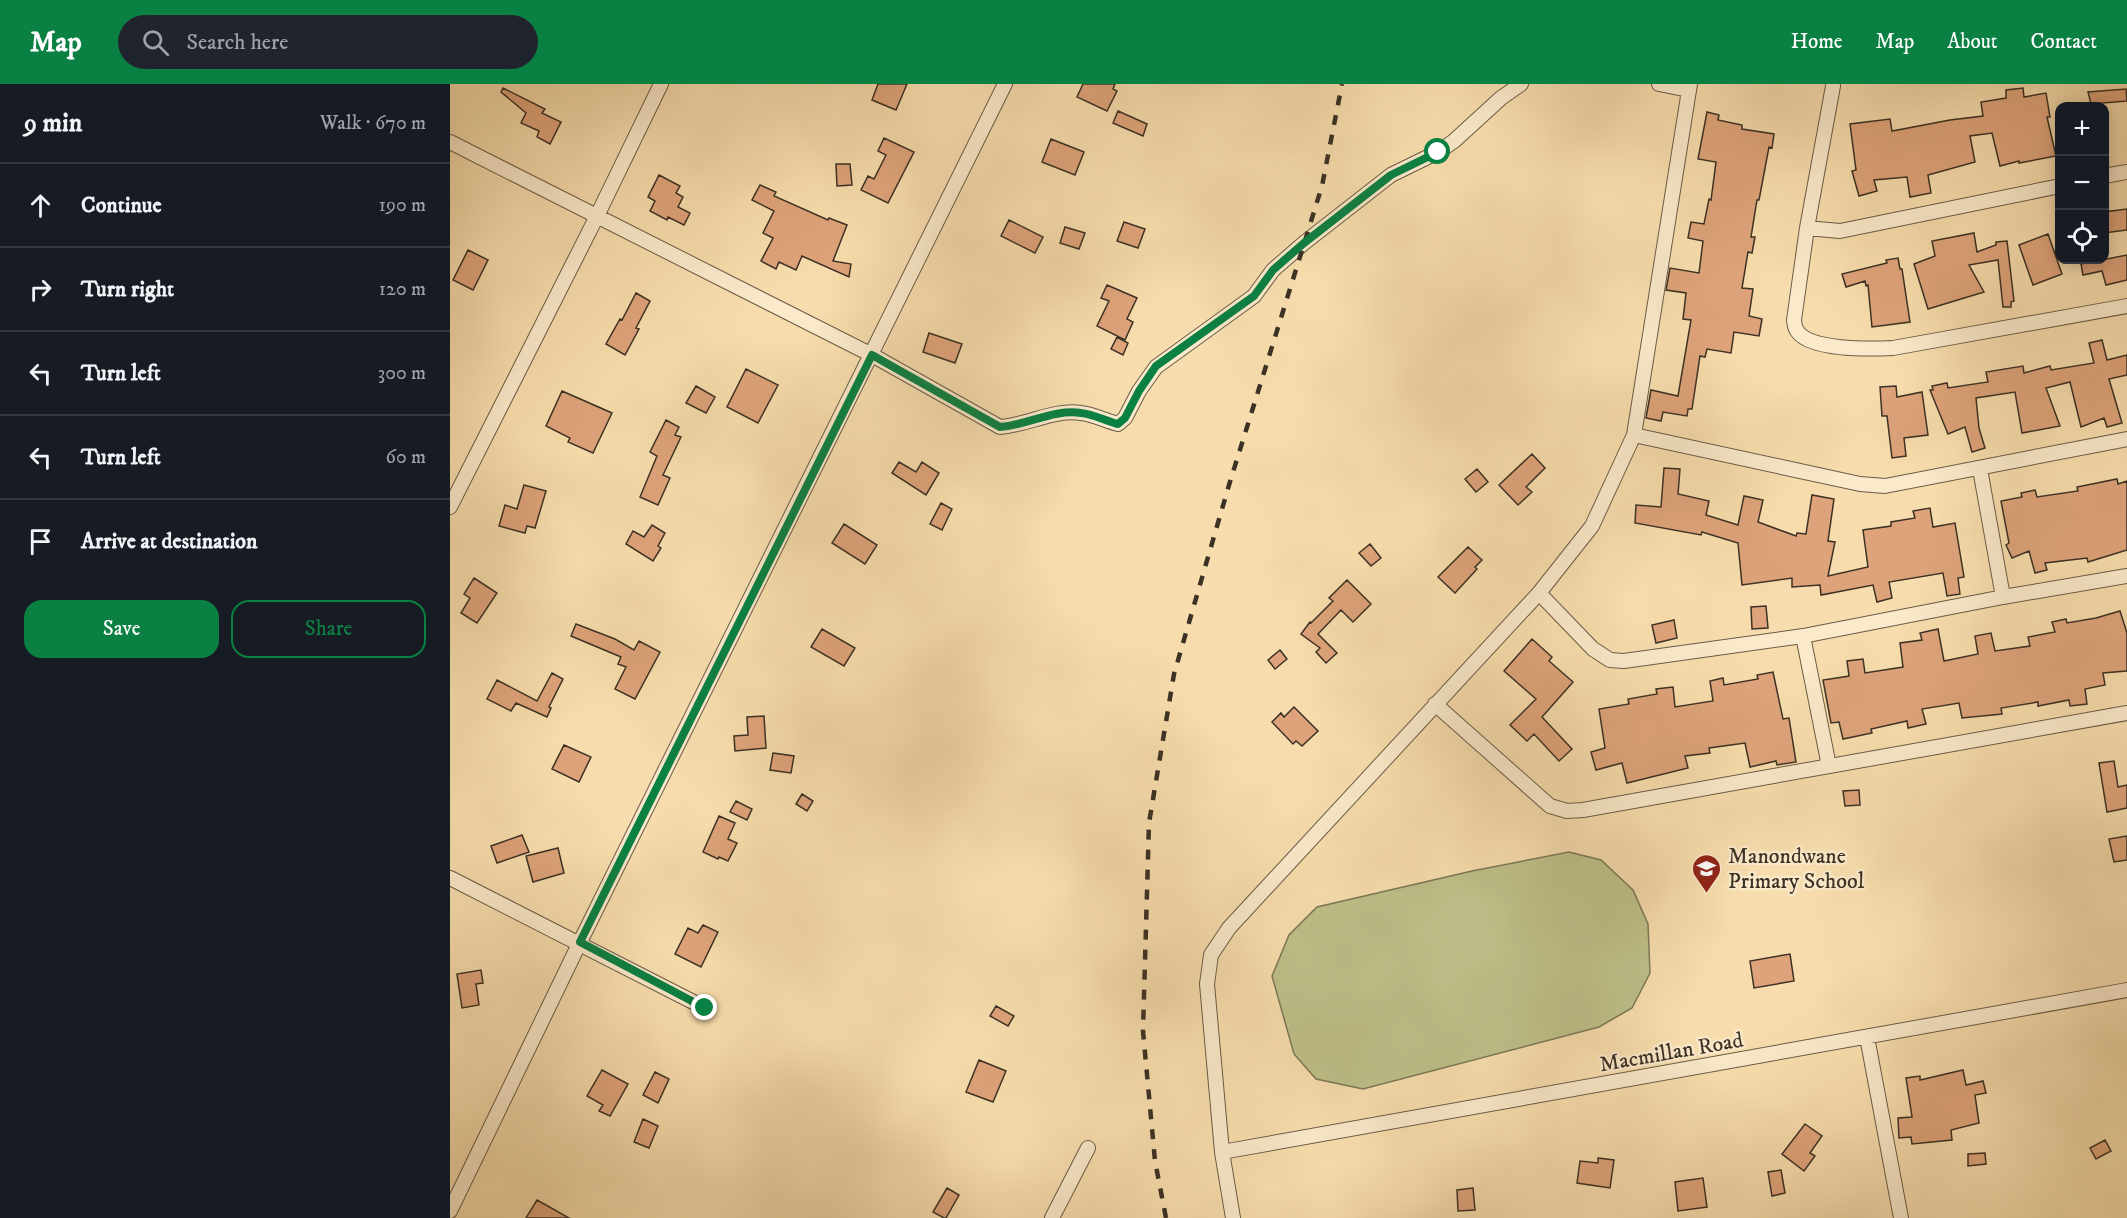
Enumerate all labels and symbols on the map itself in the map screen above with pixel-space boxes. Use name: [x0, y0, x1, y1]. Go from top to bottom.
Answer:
route start: [1424, 138, 1450, 164]
place label: Manondwane Primary School: [1728, 843, 1865, 895]
school or university icon: Manondwane Primary School: [1691, 852, 1723, 894]
route end: [691, 994, 717, 1020]
street label: Macmillan Road: [1597, 1027, 1745, 1078]

